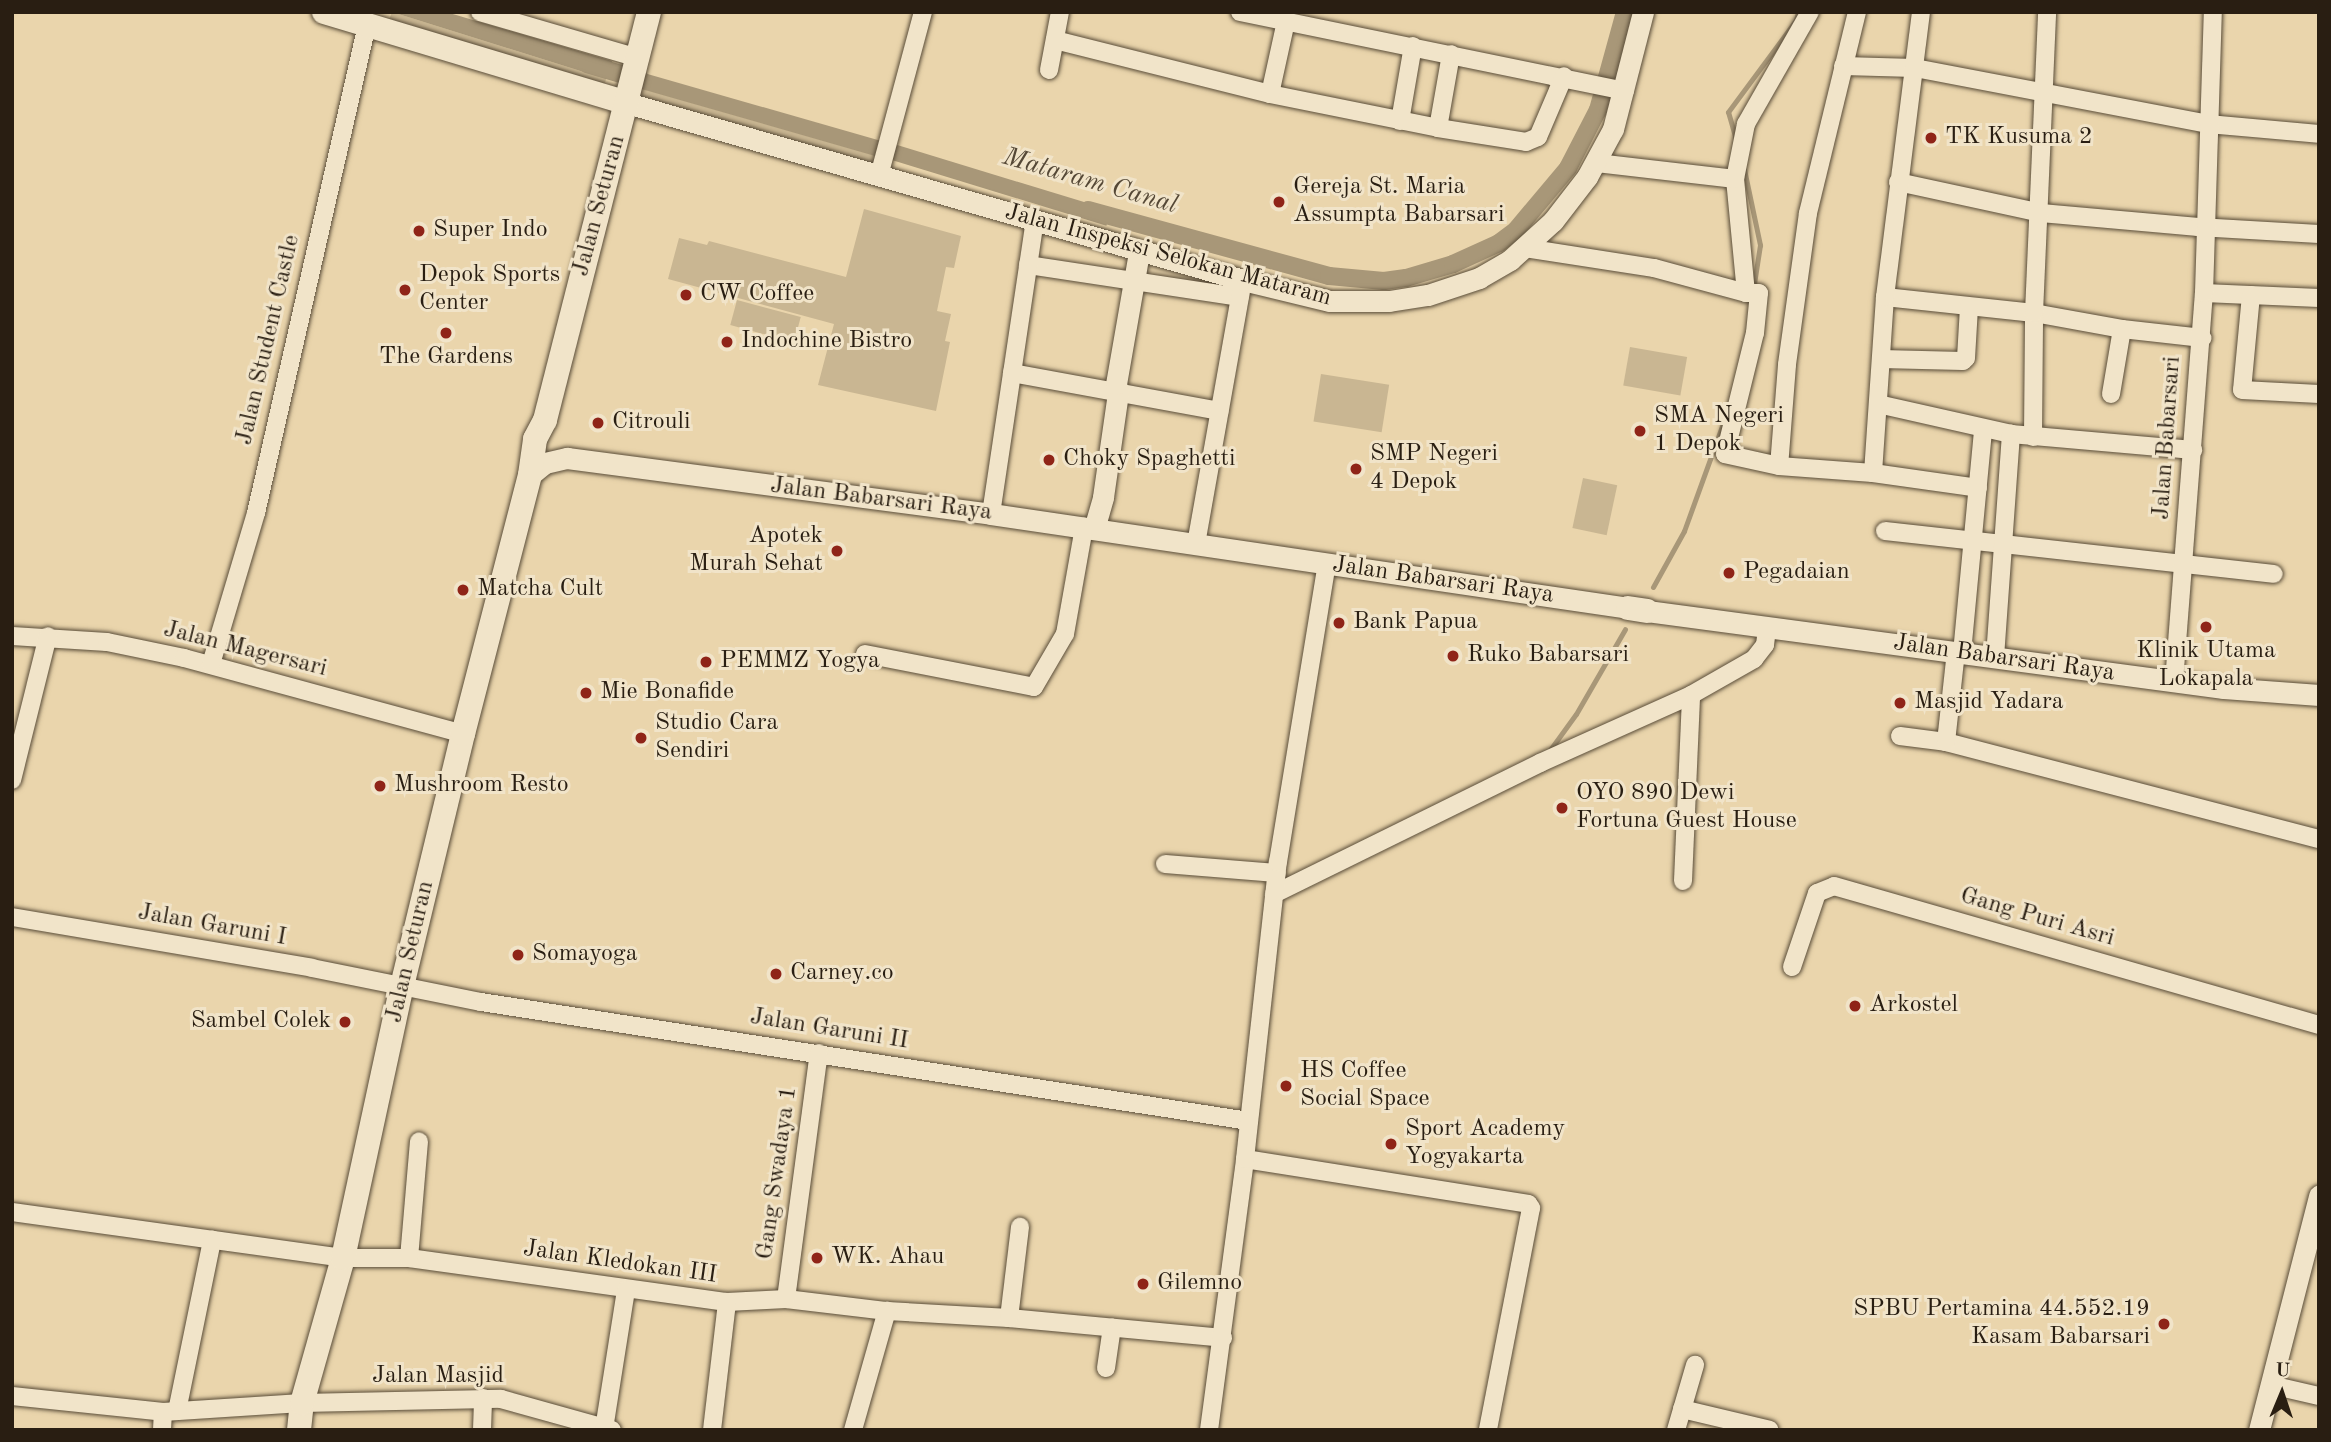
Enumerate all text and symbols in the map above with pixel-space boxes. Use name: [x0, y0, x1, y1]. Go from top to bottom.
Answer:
place label: TK Kusuma 2: [1945, 124, 2093, 152]
marker: TK Kusuma 2: [1923, 130, 1939, 146]
street label: Jalan Seturan: [567, 132, 633, 280]
water label: Mataram Canal: [999, 142, 1181, 222]
place label: Gereja St. Maria Assumpta Babarsari: [1293, 174, 1504, 230]
marker: Gereja St. Maria Assumpta Babarsari: [1271, 194, 1287, 210]
street label: Jalan Inspeksi Selokan Mataram: [1002, 199, 1334, 313]
place label: Super Indo: [433, 217, 548, 245]
marker: Super Indo: [411, 223, 427, 239]
street label: Jalan Student Castle: [231, 232, 307, 448]
place label: Depok Sports Center: [419, 262, 560, 318]
place label: CW Coffee: [700, 281, 814, 309]
marker: Depok Sports Center: [397, 282, 413, 298]
marker: CW Coffee: [678, 287, 694, 303]
marker: The Gardens: [438, 325, 454, 341]
place label: Indochine Bistro: [741, 328, 912, 356]
marker: Indochine Bistro: [719, 334, 735, 350]
place label: The Gardens: [379, 344, 513, 372]
street label: Jalan Babarsari: [2148, 355, 2188, 521]
place label: SMA Negeri 1 Depok: [1654, 403, 1784, 459]
place label: Citrouli: [612, 409, 690, 437]
marker: Citrouli: [590, 415, 606, 431]
marker: SMA Negeri 1 Depok: [1632, 423, 1648, 439]
place label: SMP Negeri 4 Depok: [1370, 441, 1498, 497]
place label: Choky Spaghetti: [1063, 446, 1235, 474]
marker: Choky Spaghetti: [1041, 452, 1057, 468]
marker: SMP Negeri 4 Depok: [1348, 461, 1364, 477]
street label: Jalan Babarsari Raya: [769, 472, 993, 528]
place label: Apotek Murah Sehat: [689, 523, 823, 579]
marker: Apotek Murah Sehat: [829, 543, 845, 559]
street label: Jalan Babarsari Raya: [1331, 551, 1555, 611]
place label: Pegadaian: [1743, 559, 1850, 587]
marker: Pegadaian: [1721, 565, 1737, 581]
place label: Matcha Cult: [477, 576, 603, 604]
marker: Matcha Cult: [455, 582, 471, 598]
place label: Bank Papua: [1353, 609, 1478, 637]
marker: Bank Papua: [1331, 615, 1347, 631]
street label: Jalan Magersari: [160, 616, 330, 684]
marker: Klinik Utama Lokapala: [2198, 619, 2214, 635]
street label: Jalan Babarsari Raya: [1892, 629, 2116, 689]
place label: Klinik Utama Lokapala: [2136, 638, 2276, 694]
place label: Ruko Babarsari: [1467, 642, 1629, 670]
place label: PEMMZ Yogya: [720, 648, 880, 676]
marker: Ruko Babarsari: [1445, 648, 1461, 664]
marker: PEMMZ Yogya: [698, 654, 714, 670]
place label: Mie Bonafide: [600, 679, 734, 707]
marker: Mie Bonafide: [578, 685, 594, 701]
place label: Masjid Yadara: [1914, 689, 2064, 717]
marker: Masjid Yadara: [1892, 695, 1908, 711]
place label: Studio Cara Sendiri: [655, 710, 778, 766]
marker: Studio Cara Sendiri: [633, 730, 649, 746]
place label: Mushroom Resto: [394, 772, 569, 800]
marker: Mushroom Resto: [372, 778, 388, 794]
place label: OYO 890 Dewi Fortuna Guest House: [1576, 780, 1797, 836]
marker: OYO 890 Dewi Fortuna Guest House: [1554, 800, 1570, 816]
street label: Jalan Seturan: [381, 878, 441, 1026]
street label: Gang Puri Asri: [1957, 882, 2117, 954]
street label: Jalan Garuni I: [136, 899, 288, 953]
place label: Somayoga: [532, 941, 638, 969]
marker: Somayoga: [510, 947, 526, 963]
place label: Carney.co: [790, 960, 894, 988]
marker: Carney.co: [768, 966, 784, 982]
place label: Arkostel: [1869, 992, 1958, 1020]
marker: Arkostel: [1847, 998, 1863, 1014]
street label: Jalan Garuni II: [748, 1003, 910, 1057]
place label: Sambel Colek: [191, 1008, 331, 1036]
marker: Sambel Colek: [337, 1014, 353, 1030]
place label: HS Coffee Social Space: [1300, 1058, 1429, 1114]
marker: HS Coffee Social Space: [1278, 1078, 1294, 1094]
street label: Gang Swadaya 1: [752, 1084, 804, 1262]
place label: Sport Academy Yogyakarta: [1405, 1116, 1565, 1172]
marker: Sport Academy Yogyakarta: [1383, 1136, 1399, 1152]
street label: Jalan Kledokan III: [521, 1235, 719, 1291]
place label: WK. Ahau: [831, 1244, 944, 1272]
marker: WK. Ahau: [809, 1250, 825, 1266]
place label: Gilemno: [1157, 1270, 1242, 1298]
marker: Gilemno: [1135, 1276, 1151, 1292]
place label: SPBU Pertamina 44.552.19 Kasam Babarsari: [1853, 1296, 2150, 1352]
marker: SPBU Pertamina 44.552.19 Kasam Babarsari: [2156, 1316, 2172, 1332]
north arrow: [2247, 1358, 2317, 1428]
text: U: [2275, 1362, 2291, 1381]
street label: Jalan Masjid: [372, 1363, 504, 1391]

